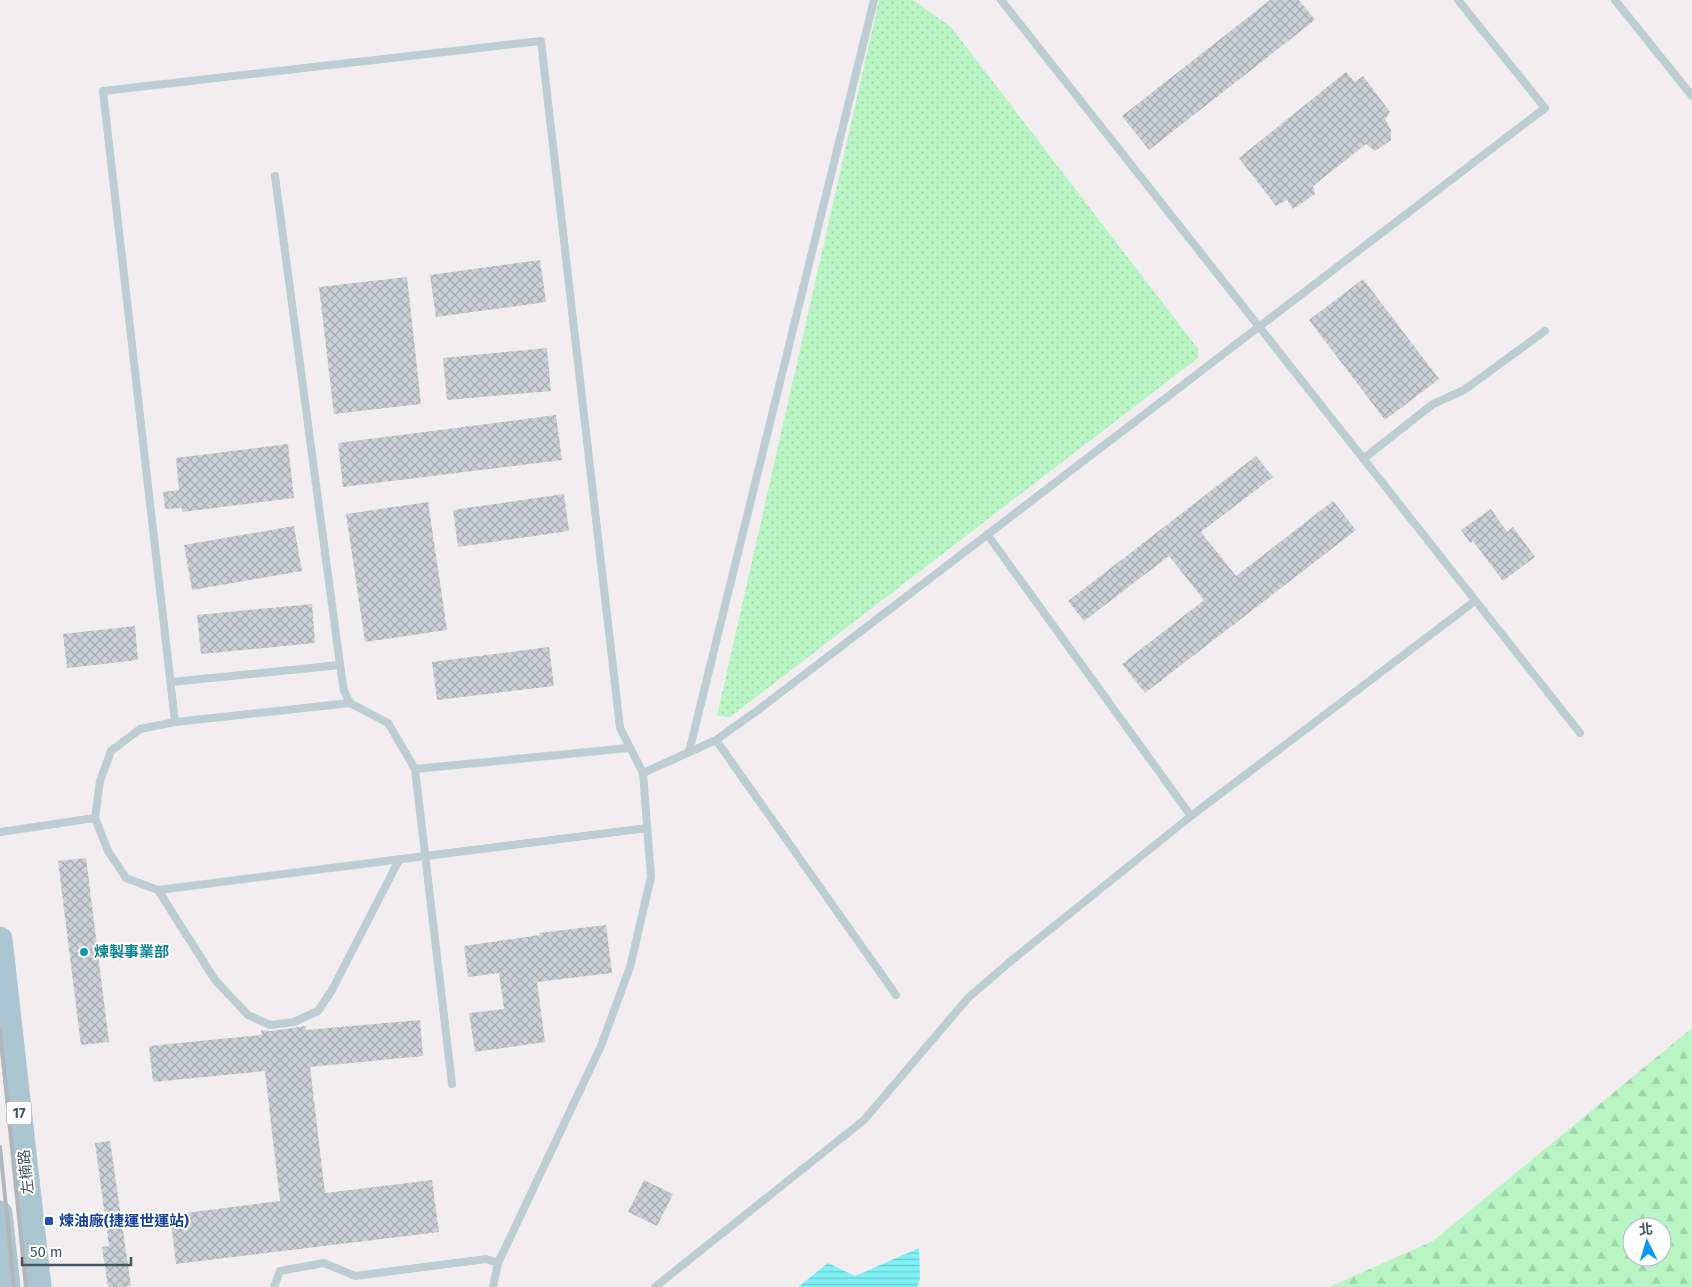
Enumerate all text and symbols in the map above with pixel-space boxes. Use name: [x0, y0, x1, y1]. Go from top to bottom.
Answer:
place label: 煉製事業部: [94, 943, 169, 961]
marker: 煉製事業部: [78, 946, 90, 958]
road number: 17: [6, 1102, 32, 1124]
street label: 左楠路: [15, 1149, 37, 1195]
place label: 煉油廠(捷運世運站): [59, 1212, 189, 1230]
marker: 煉油廠(捷運世運站): [43, 1215, 55, 1227]
north arrow: [1622, 1217, 1672, 1267]
text: 北: [1638, 1220, 1654, 1239]
scale bar: [22, 1234, 131, 1266]
text: 50 m: [30, 1243, 63, 1261]

